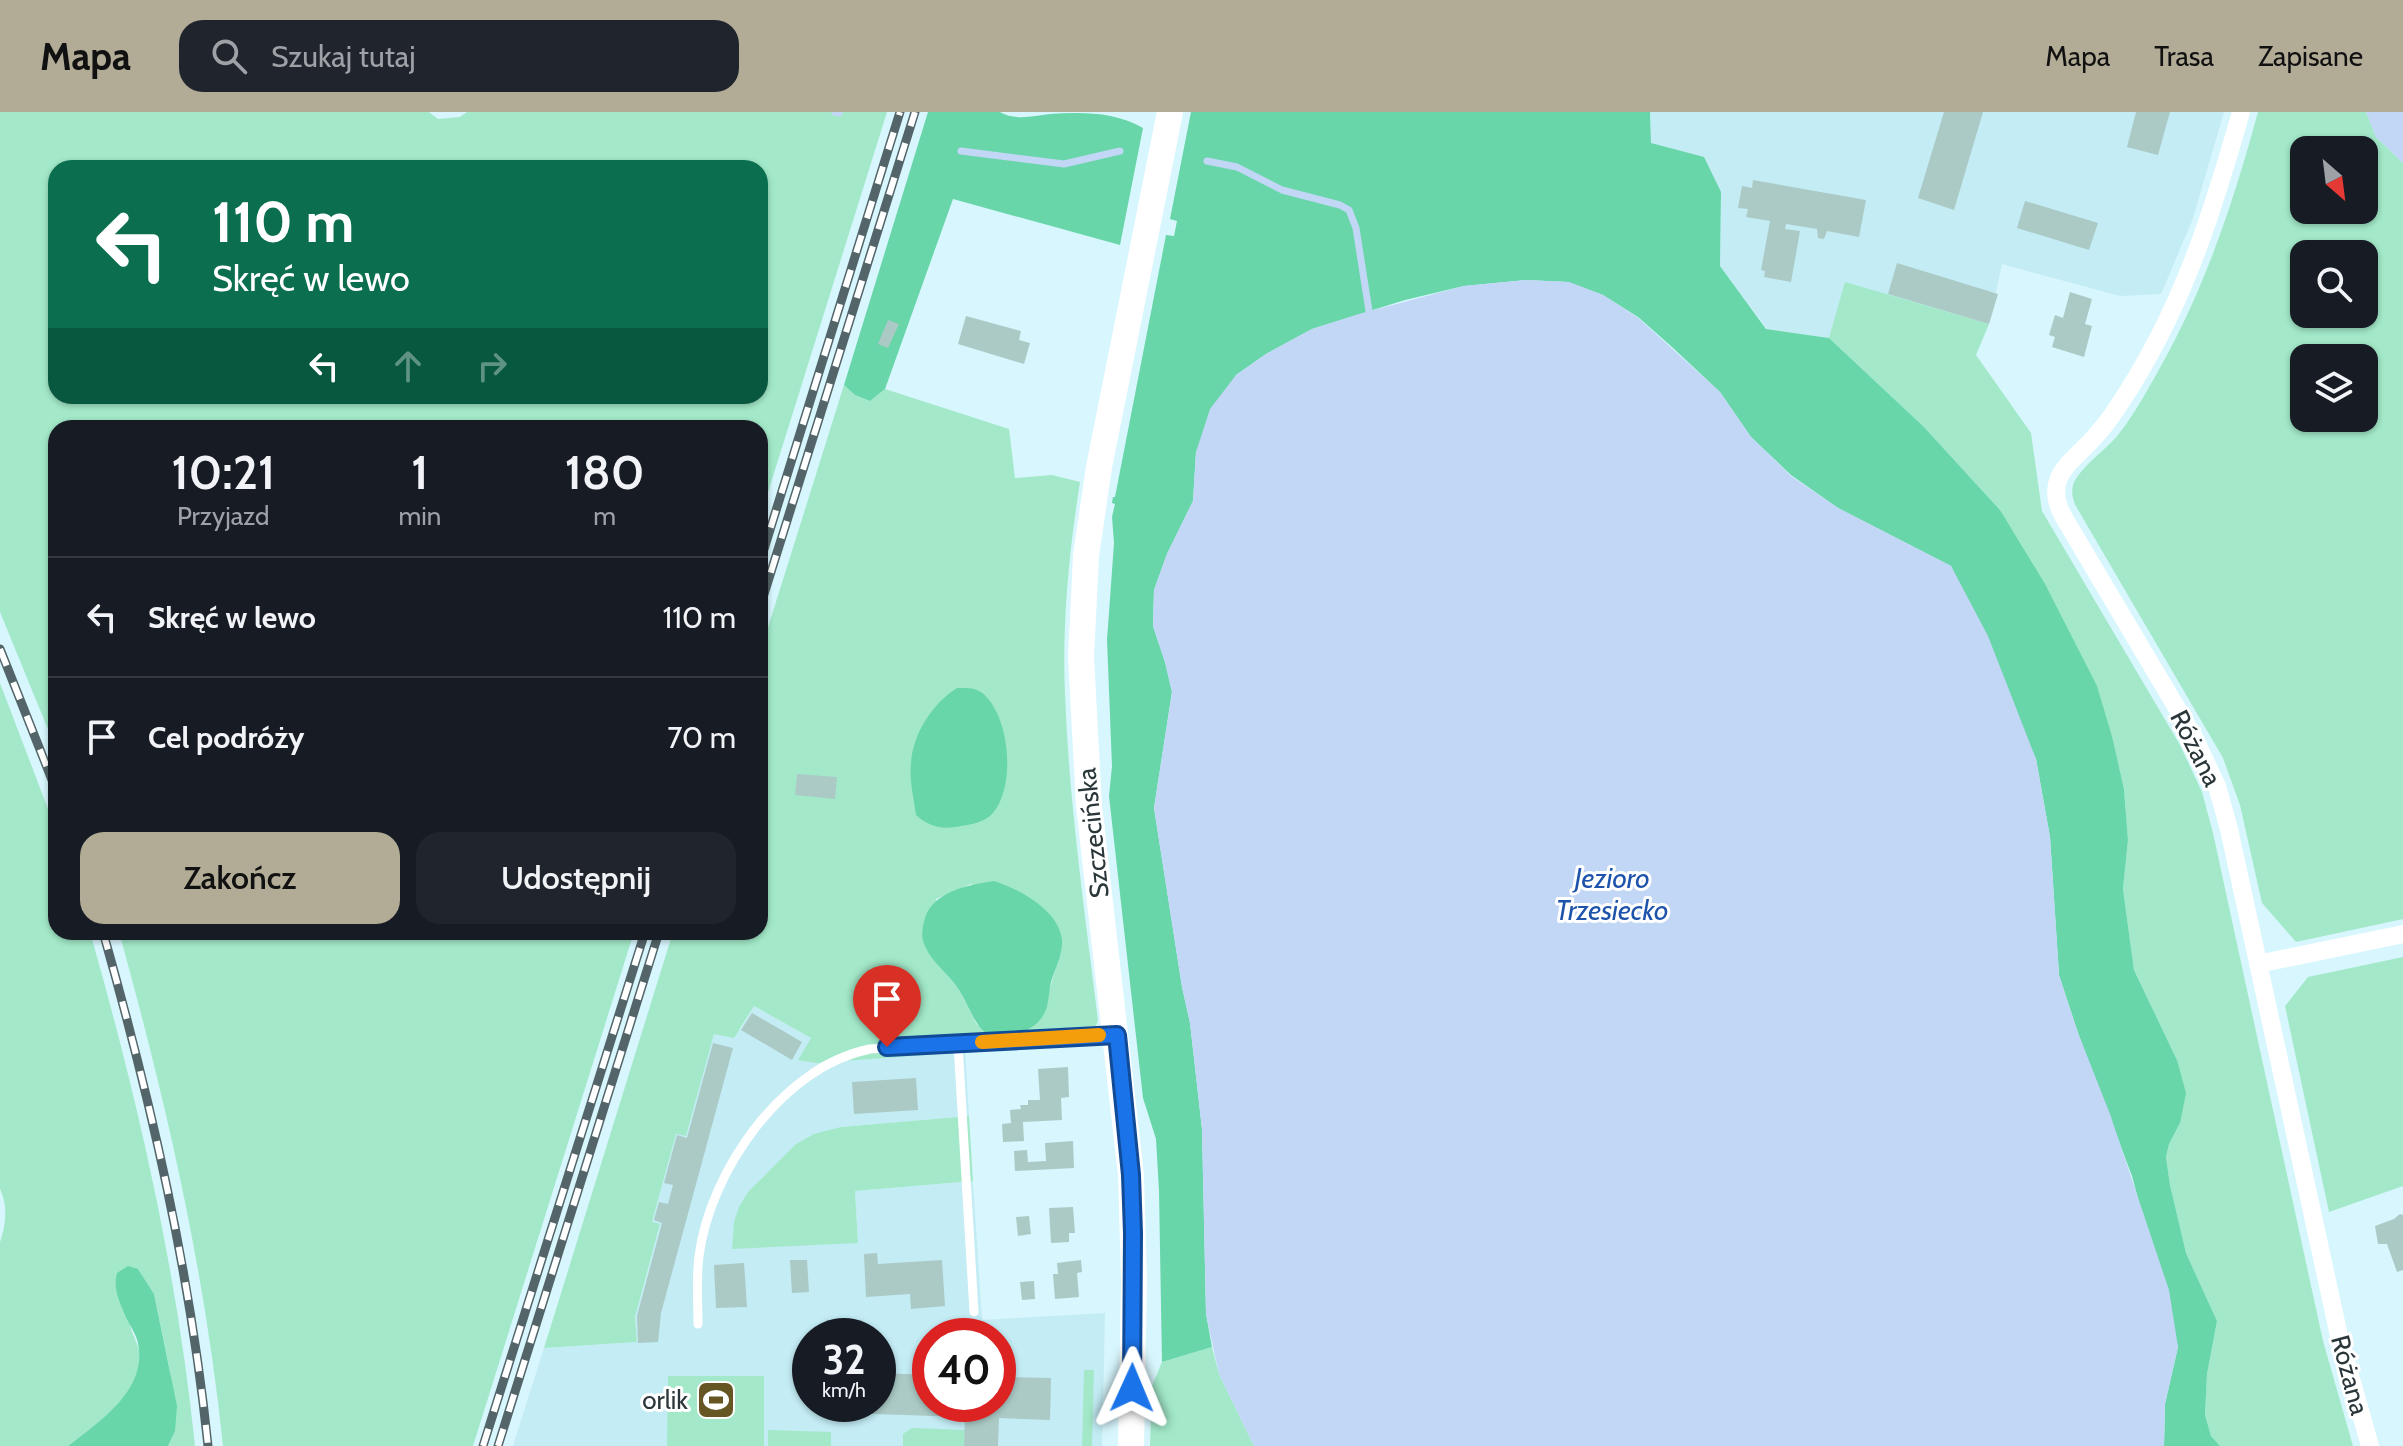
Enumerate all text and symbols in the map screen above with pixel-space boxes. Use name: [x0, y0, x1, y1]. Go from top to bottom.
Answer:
search box: [179, 20, 739, 92]
text: Mapa: [40, 33, 131, 80]
icon: search: [207, 34, 251, 78]
text: Szukaj tutaj: [271, 38, 416, 75]
text: Mapa: [2045, 39, 2110, 73]
text: Trasa: [2154, 39, 2214, 73]
text: Zapisane: [2258, 39, 2363, 73]
north arrow: [2290, 136, 2378, 224]
map controls: [2290, 136, 2378, 432]
text: 110 m: [212, 188, 354, 256]
icon: left: [80, 192, 184, 296]
button: search: [2290, 240, 2378, 328]
text: Skręć w lewo: [212, 256, 410, 300]
icon: left: [302, 344, 346, 388]
icon: ahead: [386, 344, 430, 388]
icon: right: [470, 344, 514, 388]
button: layers: [2290, 344, 2378, 432]
text: 10:21: [172, 443, 275, 501]
text: 1: [411, 443, 428, 501]
text: 180: [565, 443, 645, 501]
text: Przyjazd: [177, 500, 270, 532]
text: min: [398, 500, 441, 532]
text: m: [593, 500, 616, 532]
icon: left: [80, 595, 124, 639]
text: Skręć w lewo: [148, 599, 316, 636]
text: 110 m: [662, 599, 736, 636]
street label: Różana: [2163, 705, 2229, 792]
icon: arrive: [80, 715, 124, 759]
text: Cel podróży: [148, 719, 304, 756]
text: 70 m: [667, 719, 736, 756]
street label: Szczecińska: [1070, 766, 1116, 900]
button: Zakończ: [80, 832, 400, 924]
button: Udostępnij: [416, 832, 736, 924]
water label: Jezioro Trzesiecko: [1556, 861, 1668, 927]
pin: [853, 965, 921, 1047]
icon: arrive: [865, 977, 909, 1021]
speed limit sign: 40: [912, 1318, 1016, 1422]
street label: Różana: [2324, 1332, 2376, 1419]
text: 32: [823, 1335, 865, 1384]
position arrow: [1090, 1346, 1174, 1430]
text: km/h: [822, 1378, 866, 1402]
sports icon: orlik: [695, 1379, 737, 1421]
place label: orlik: [642, 1384, 688, 1416]

